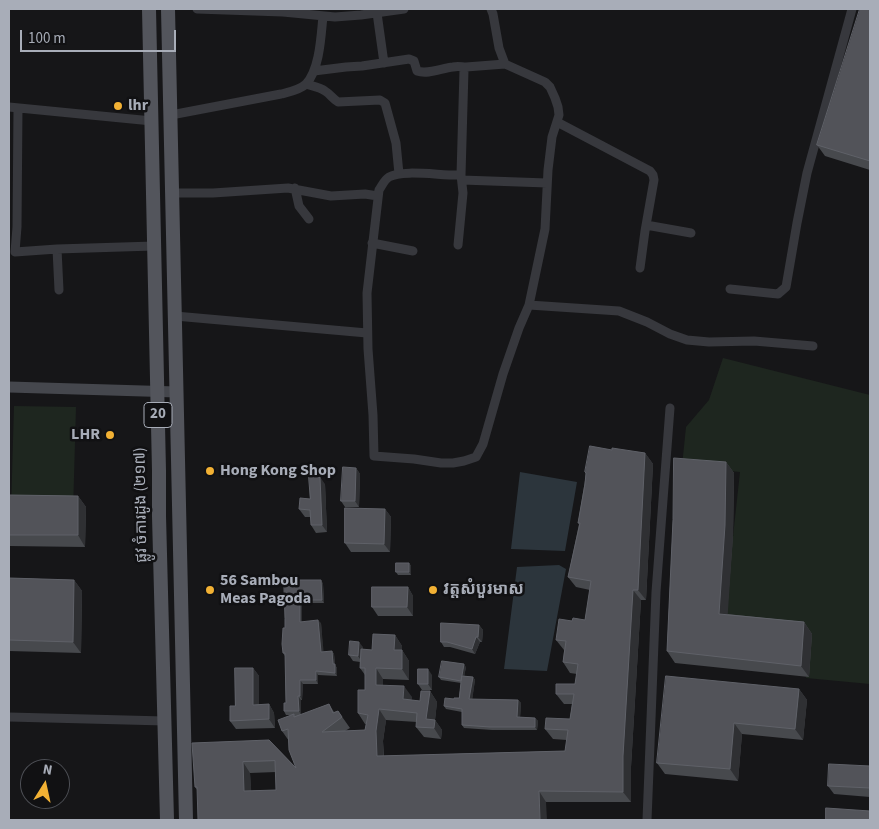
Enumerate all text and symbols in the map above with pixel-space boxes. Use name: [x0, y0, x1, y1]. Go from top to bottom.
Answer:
scale bar: [22, 20, 179, 52]
text: 100 m: [28, 28, 66, 49]
place label: lhr: [128, 96, 148, 116]
marker: lhr: [112, 100, 124, 112]
road number: 20: [144, 402, 172, 428]
place label: LHR: [71, 425, 100, 445]
marker: LHR: [104, 429, 116, 441]
street label: ផ្លូវ ចំការដូង (២១៧): [131, 447, 153, 563]
place label: Hong Kong Shop: [220, 461, 336, 481]
marker: Hong Kong Shop: [204, 465, 216, 477]
place label: 56 Sambou Meas Pagoda: [220, 571, 311, 609]
place label: វត្តសំបួរមាស: [443, 580, 524, 600]
marker: 56 Sambou Meas Pagoda: [204, 584, 216, 596]
marker: វត្តសំបួរមាស: [427, 584, 439, 596]
north arrow: [20, 759, 70, 809]
text: N: [41, 760, 54, 781]

